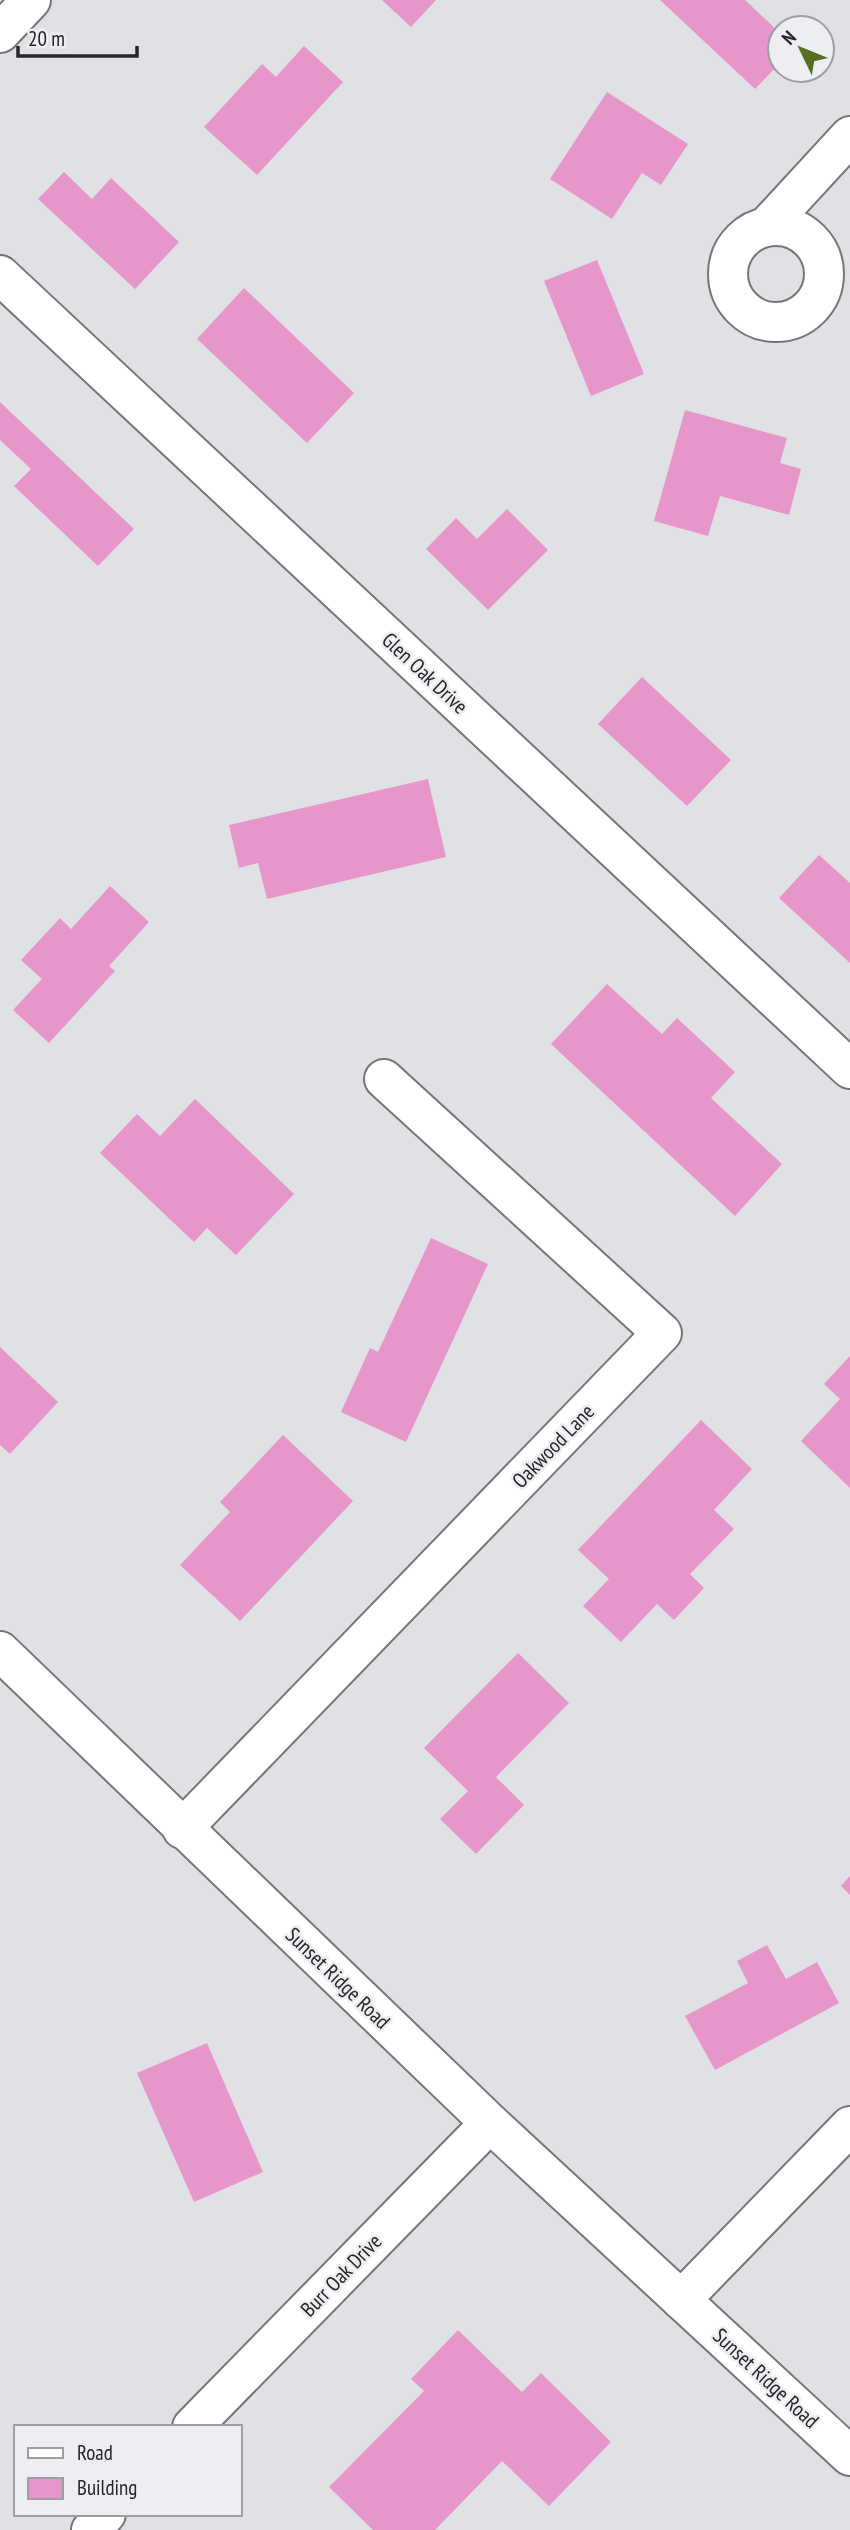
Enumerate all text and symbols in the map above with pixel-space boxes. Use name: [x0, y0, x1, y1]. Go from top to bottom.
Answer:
scale bar: [18, 14, 136, 58]
north arrow: [766, 14, 836, 84]
text: 20 m: [28, 25, 65, 52]
text: N: [776, 25, 801, 49]
street label: Glen Oak Drive: [376, 626, 474, 720]
street label: Oakwood Lane: [506, 1398, 600, 1494]
street label: Sunset Ridge Road: [280, 1921, 396, 2035]
street label: Burr Oak Drive: [295, 2228, 387, 2322]
street label: Sunset Ridge Road: [707, 2322, 825, 2434]
legend: [14, 2425, 242, 2516]
text: Road: [77, 2439, 113, 2466]
text: Building: [77, 2474, 137, 2501]

